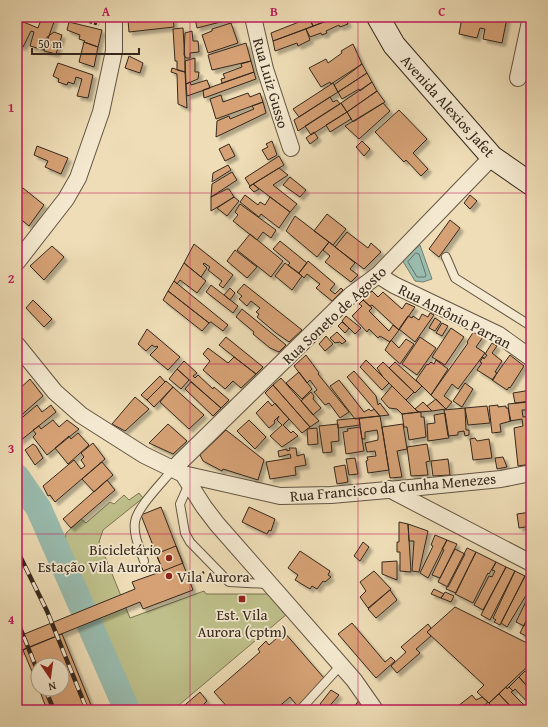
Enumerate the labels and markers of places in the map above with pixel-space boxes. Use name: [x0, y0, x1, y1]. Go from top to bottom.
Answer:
place label: Bicicletário Estação Vila Aurora: [38, 539, 161, 577]
marker: Bicicletário Estação Vila Aurora: [164, 553, 174, 563]
place label: Vila Aurora: [177, 566, 250, 587]
marker: Vila Aurora: [164, 571, 174, 581]
marker: Est. Vila Aurora (cptm): [237, 594, 247, 604]
place label: Est. Vila Aurora (cptm): [197, 604, 287, 642]

